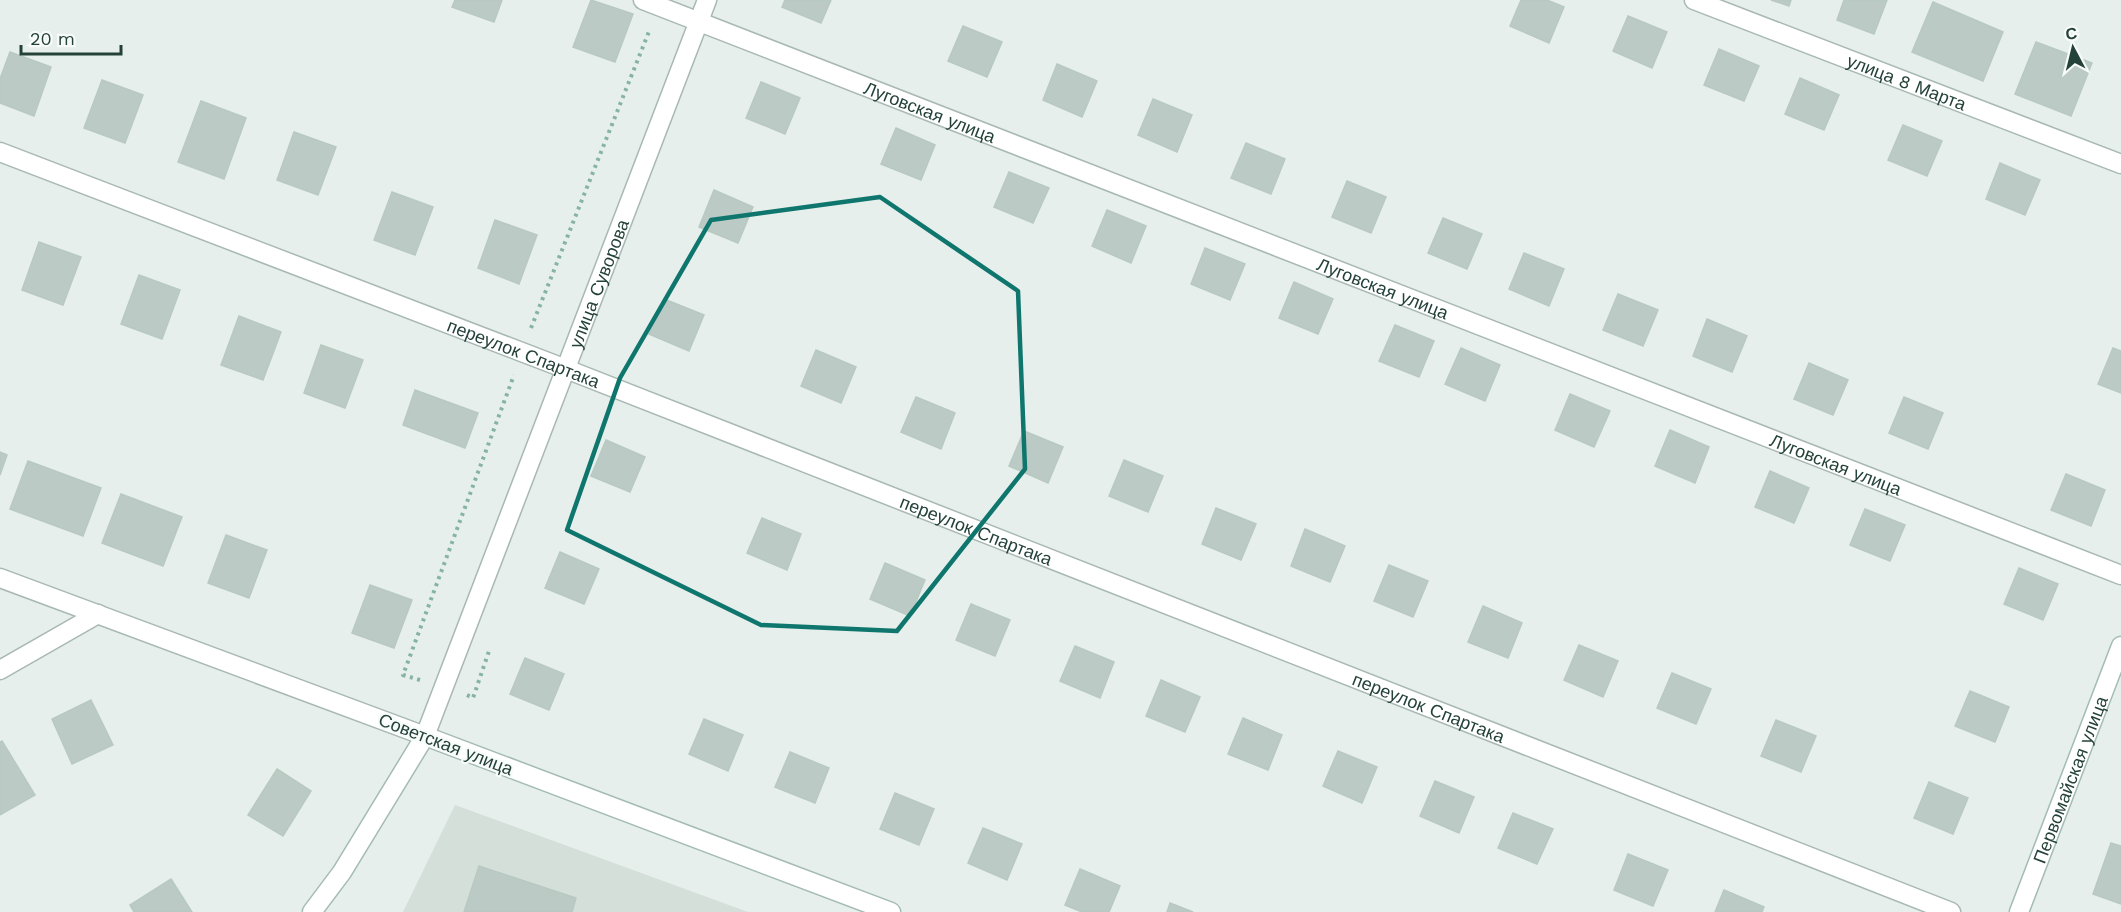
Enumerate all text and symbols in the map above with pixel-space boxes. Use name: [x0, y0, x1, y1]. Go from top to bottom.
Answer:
scale bar: [21, 18, 122, 56]
north arrow: [2043, 18, 2103, 78]
text: С: [2064, 23, 2079, 44]
text: 20 m: [30, 28, 75, 49]
street label: улица 8 Марта: [1844, 49, 1970, 114]
street label: Луговская улица: [861, 77, 1000, 147]
street label: улица Суворова: [564, 215, 633, 351]
street label: Луговская улица: [1314, 253, 1453, 323]
street label: переулок Спартака: [445, 314, 604, 392]
street label: Луговская улица: [1767, 429, 1906, 499]
street label: переулок Спартака: [897, 491, 1056, 570]
street label: переулок Спартака: [1350, 668, 1509, 747]
street label: Первомайская улица: [2028, 692, 2112, 866]
street label: Советская улица: [376, 709, 517, 780]

